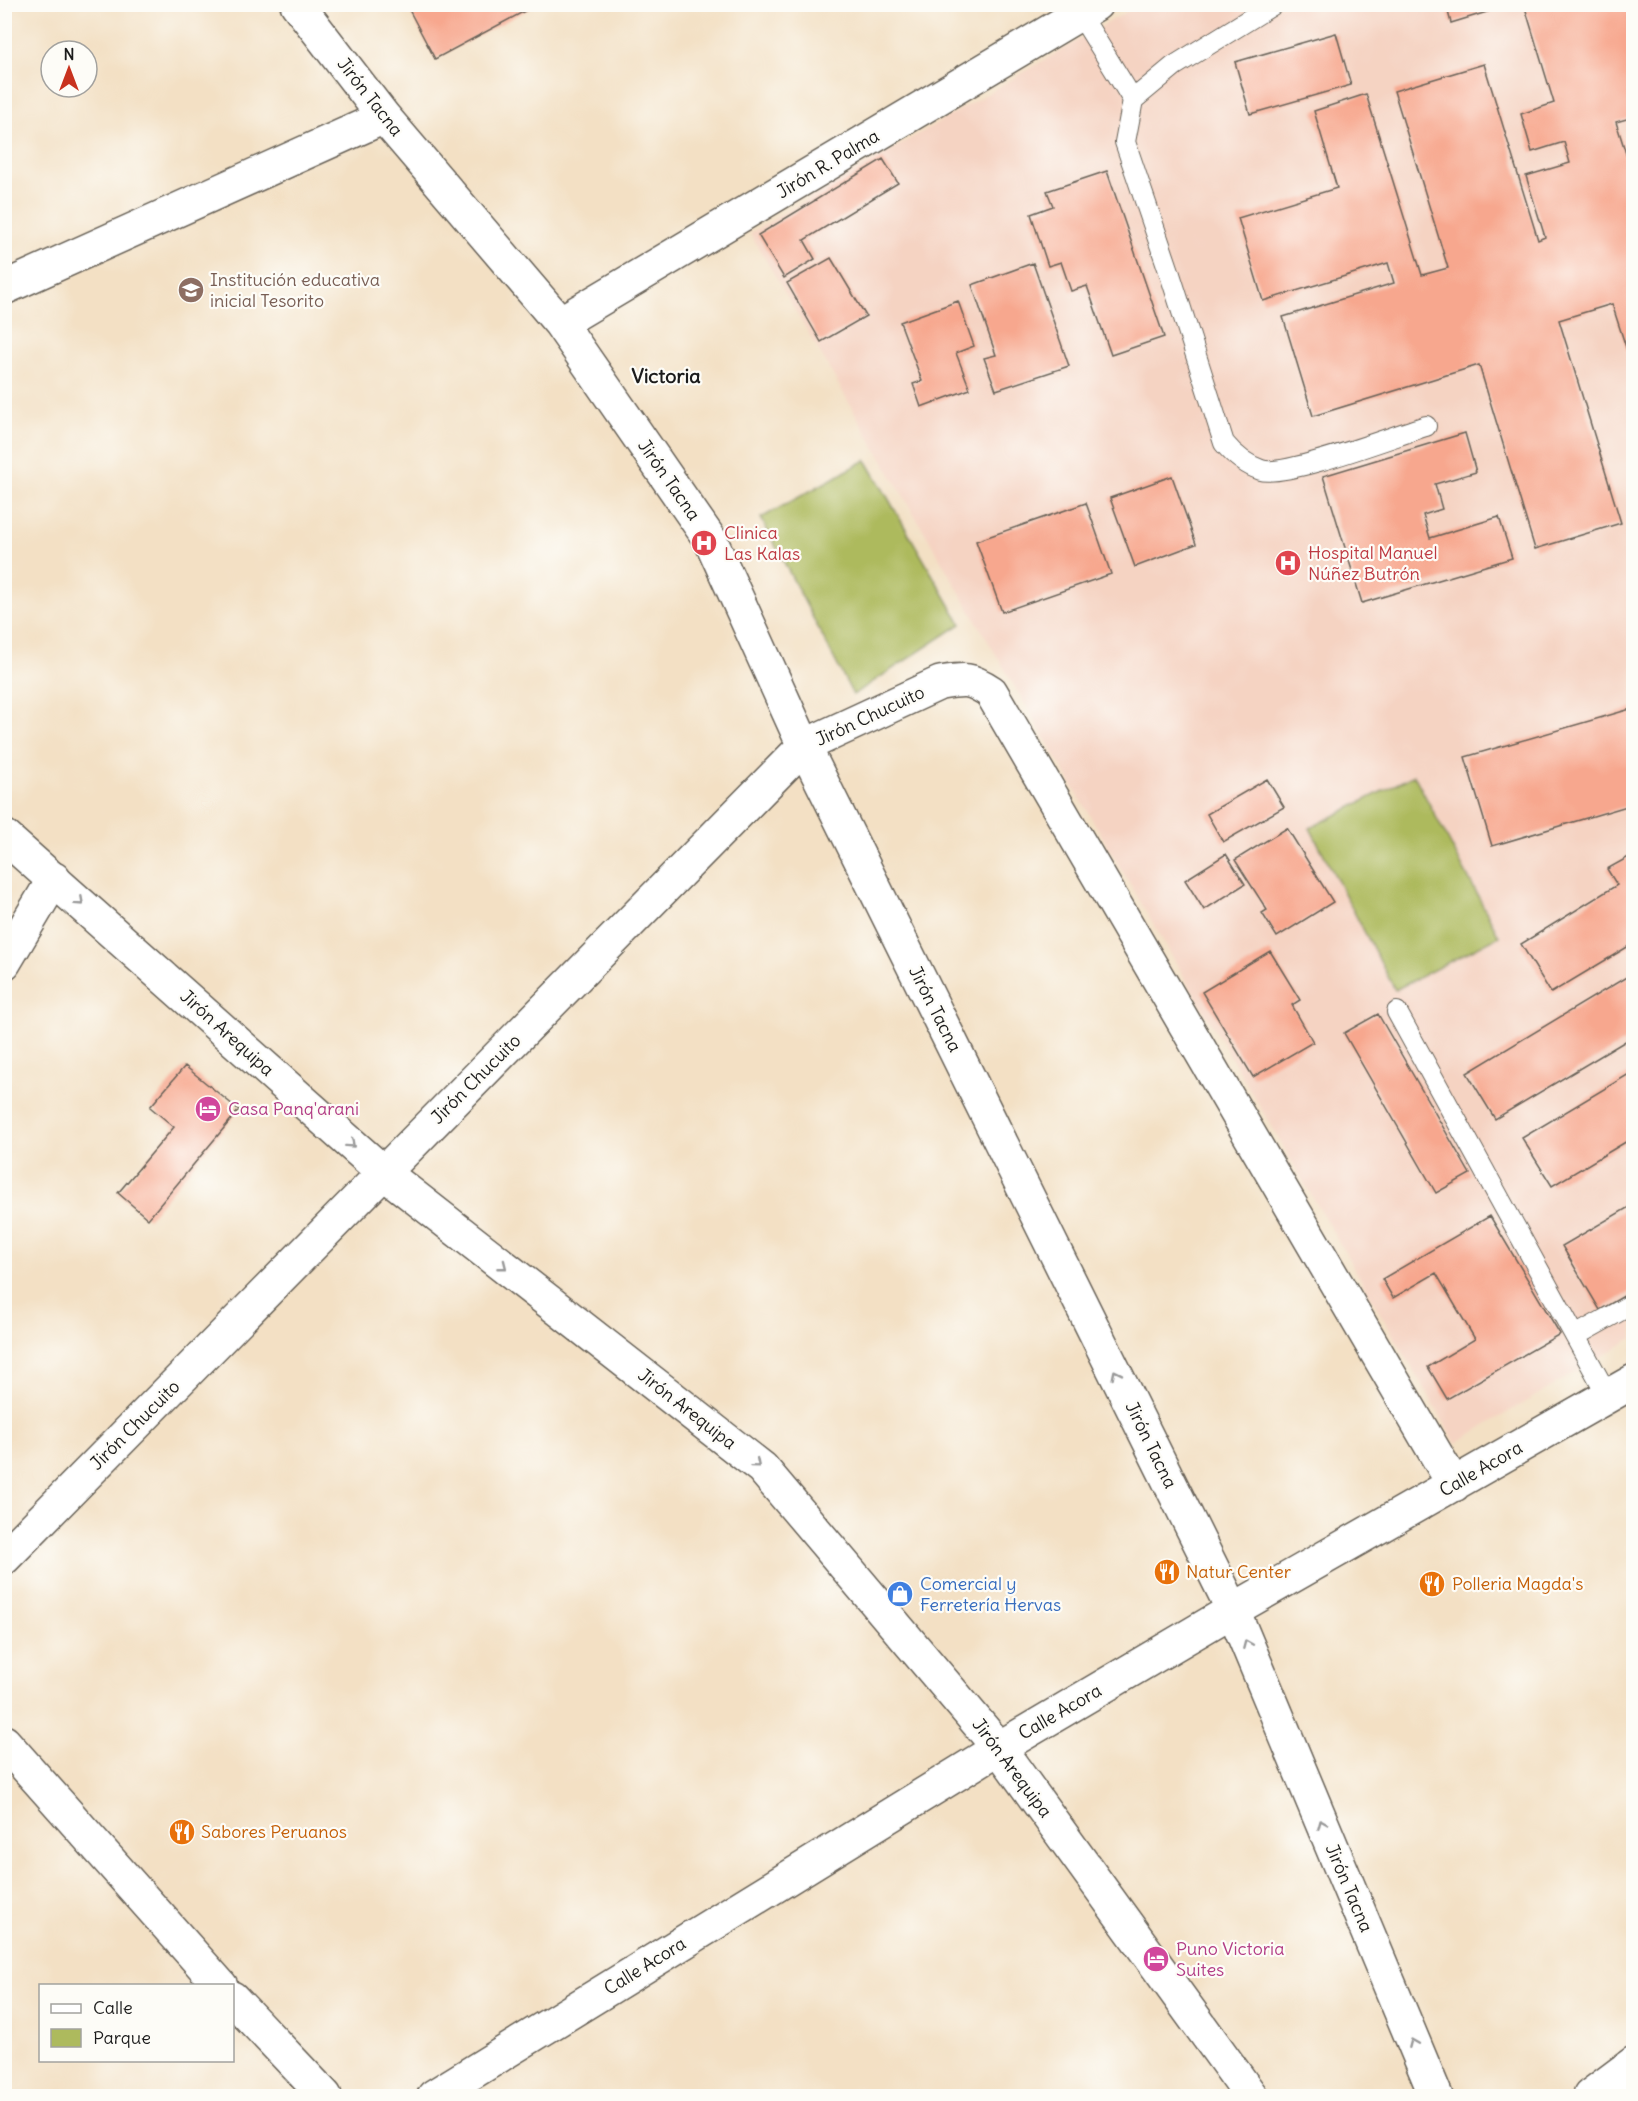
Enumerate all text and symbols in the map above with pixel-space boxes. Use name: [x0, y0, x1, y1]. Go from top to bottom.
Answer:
north arrow: [39, 39, 99, 99]
text: N: [63, 44, 75, 64]
street label: Jirón Tacna: [333, 53, 408, 141]
street label: Jirón R. Palma: [772, 124, 883, 203]
place label: Institución educativa inicial Tesorito: [210, 268, 380, 312]
school or university icon: Institución educativa inicial Tesorito: [176, 275, 206, 305]
district label: Victoria: [631, 363, 701, 388]
street label: Jirón Tacna: [633, 435, 706, 525]
place label: Clinica Las Kalas: [724, 521, 800, 565]
hospital icon: Clinica Las Kalas: [689, 528, 719, 558]
place label: Hospital Manuel Núñez Butrón: [1308, 541, 1437, 585]
hospital icon: Hospital Manuel Núñez Butrón: [1273, 548, 1303, 578]
street label: Jirón Chucuito: [812, 680, 928, 751]
one-way arrow: [73, 895, 84, 906]
street label: Jirón Tacna: [904, 962, 967, 1056]
street label: Jirón Arequipa: [176, 984, 279, 1081]
street label: Jirón Chucuito: [426, 1029, 525, 1128]
hotel icon: Casa Panq'arani: [193, 1094, 223, 1124]
place label: Casa Panq'arani: [228, 1097, 359, 1120]
one-way arrow: [344, 1137, 355, 1148]
one-way arrow: [497, 1258, 508, 1269]
street label: Jirón Arequipa: [634, 1363, 741, 1454]
one-way arrow: [1112, 1369, 1124, 1380]
street label: Jirón Chucuito: [85, 1375, 184, 1474]
street label: Jirón Tacna: [1121, 1398, 1182, 1492]
street label: Calle Acora: [1435, 1436, 1526, 1502]
one-way arrow: [749, 1457, 760, 1468]
restaurant icon: Natur Center: [1152, 1557, 1182, 1587]
place label: Natur Center: [1186, 1560, 1292, 1583]
restaurant icon: Polleria Magda's: [1417, 1569, 1447, 1599]
place label: Comercial y Ferretería Hervas: [920, 1572, 1061, 1616]
place label: Polleria Magda's: [1452, 1572, 1583, 1595]
shop icon: Comercial y Ferretería Hervas: [885, 1579, 915, 1609]
one-way arrow: [1242, 1639, 1254, 1650]
street label: Calle Acora: [1014, 1679, 1105, 1745]
street label: Jirón Arequipa: [968, 1713, 1057, 1822]
restaurant icon: Sabores Peruanos: [167, 1817, 197, 1847]
one-way arrow: [1317, 1819, 1329, 1830]
place label: Sabores Peruanos: [201, 1820, 347, 1843]
street label: Jirón Tacna: [1321, 1840, 1378, 1935]
street label: Calle Acora: [600, 1931, 690, 2000]
place label: Puno Victoria Suites: [1176, 1937, 1284, 1981]
hotel icon: Puno Victoria Suites: [1141, 1944, 1171, 1974]
legend: [39, 1984, 234, 2062]
text: Calle: [93, 1996, 133, 2019]
text: Parque: [93, 2026, 151, 2049]
one-way arrow: [1408, 2038, 1420, 2049]

